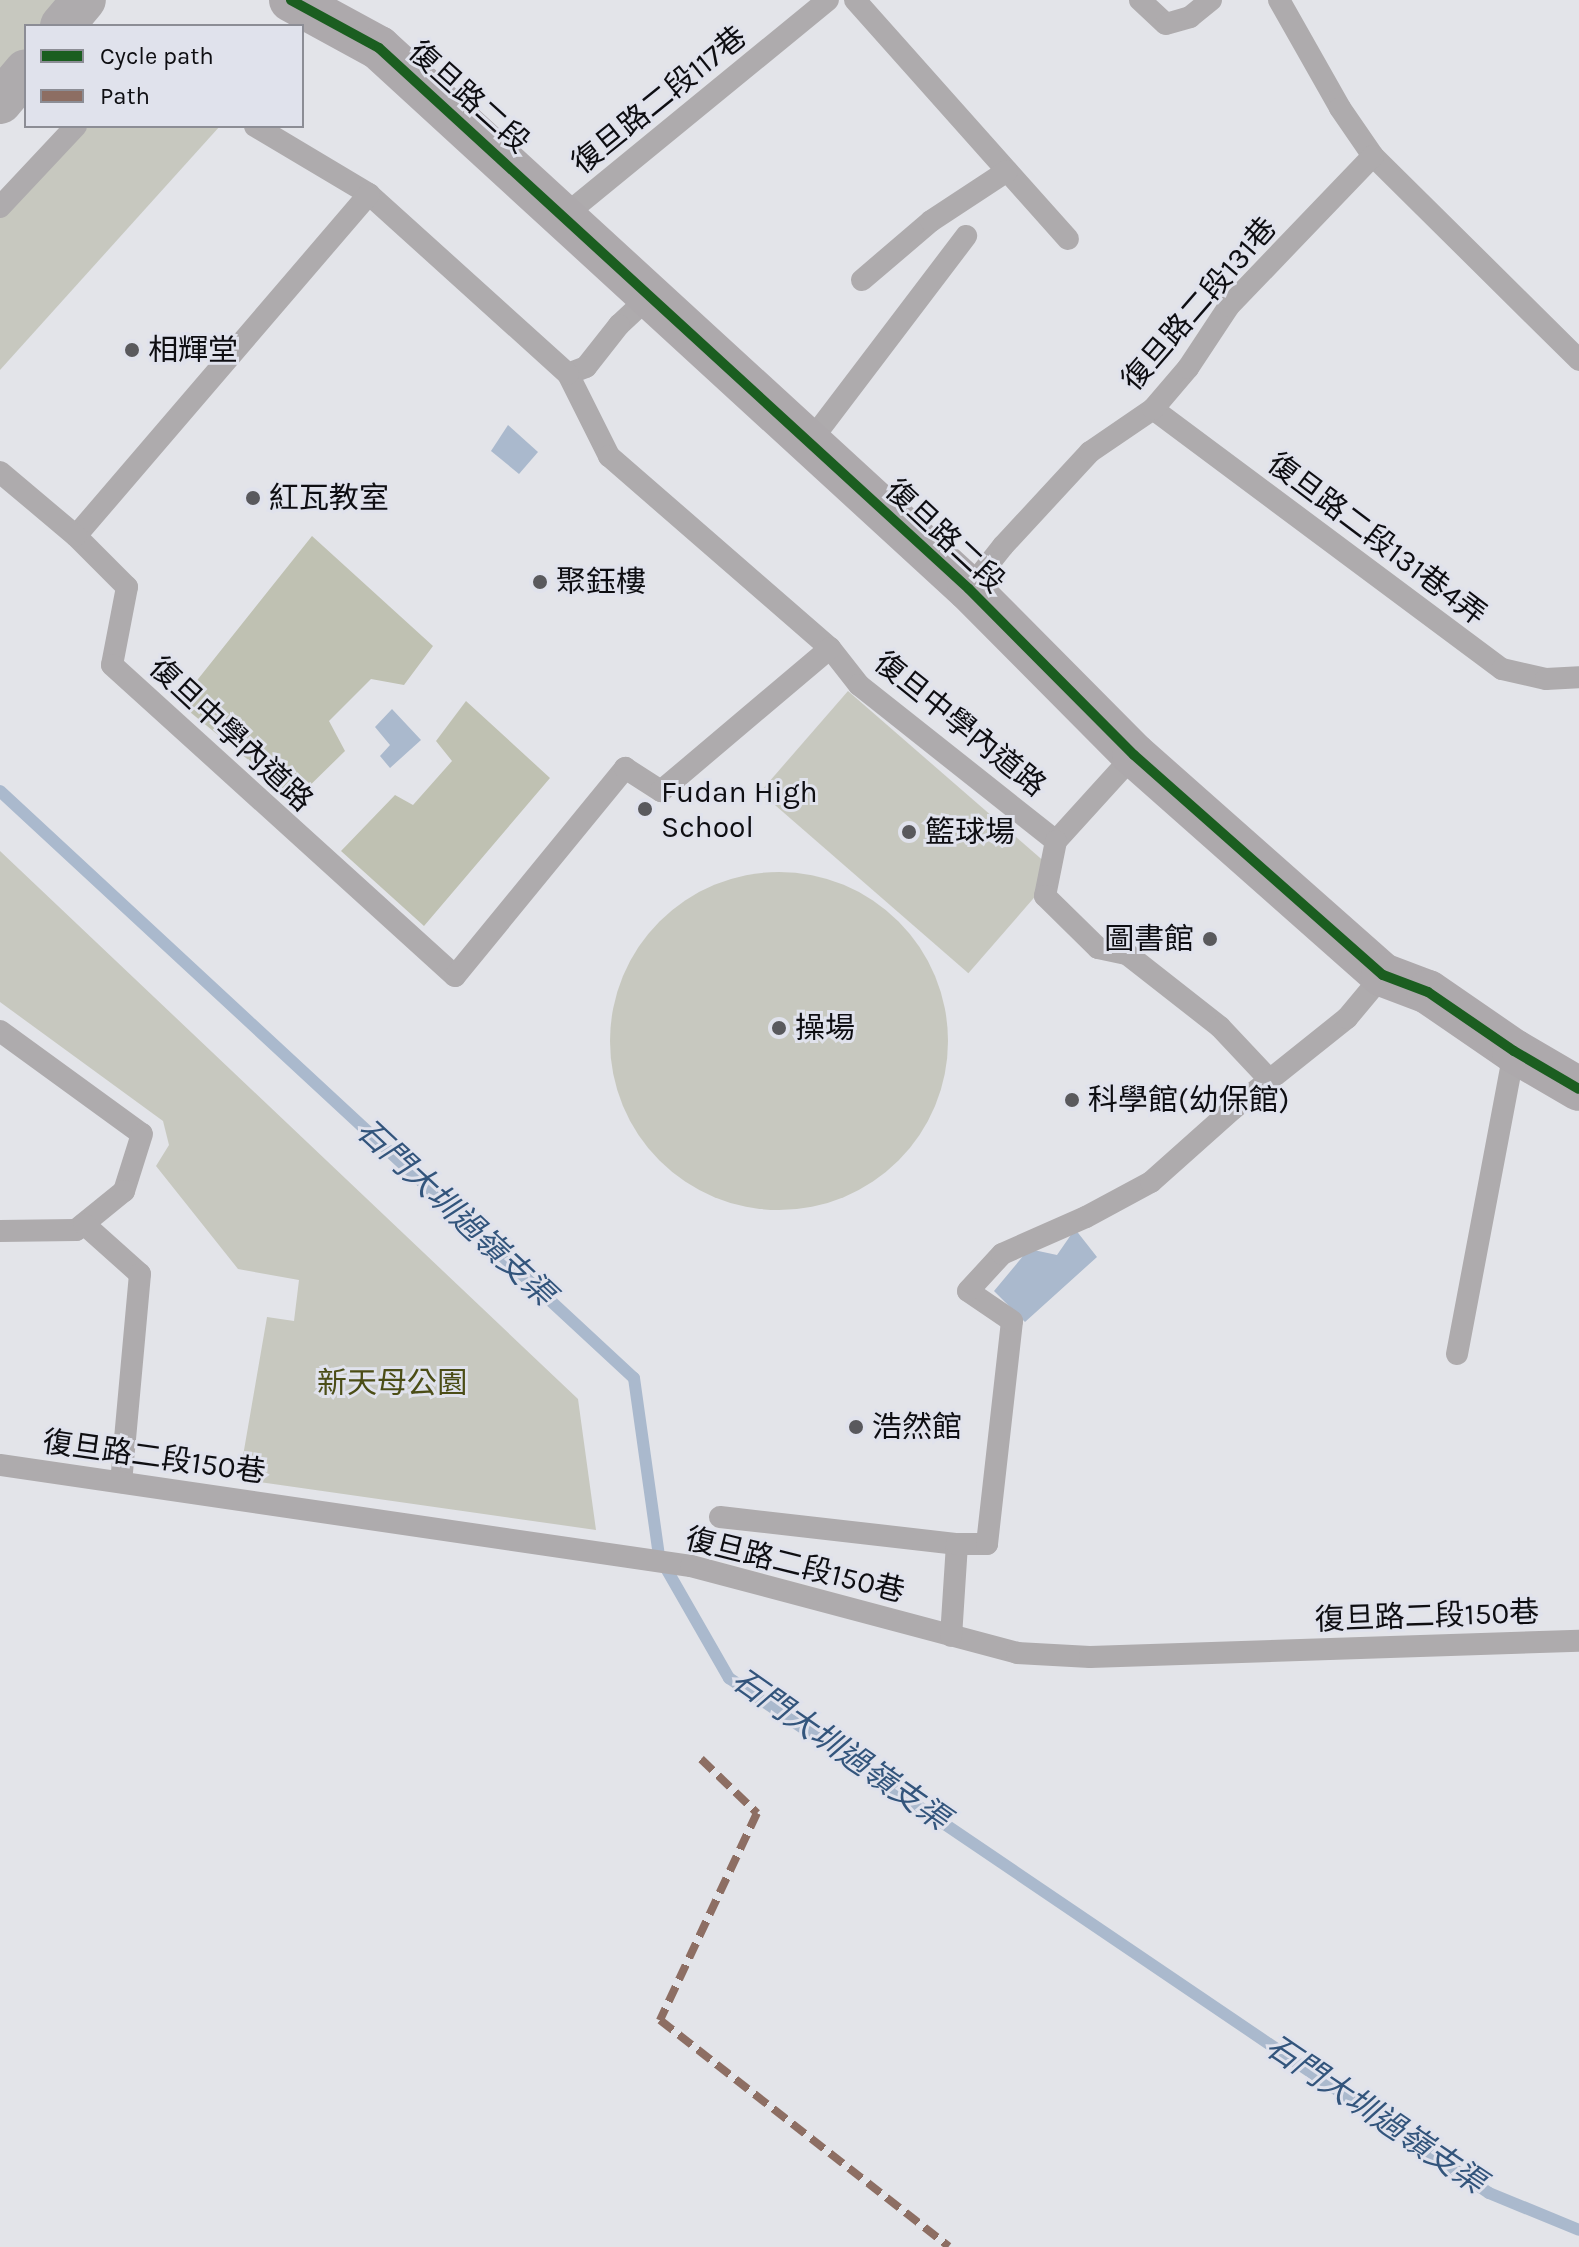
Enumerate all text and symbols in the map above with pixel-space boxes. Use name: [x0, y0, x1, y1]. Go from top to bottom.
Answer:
street label: 復旦路二段117巷: [565, 19, 753, 181]
legend: [24, 24, 304, 128]
street label: 復旦路二段: [401, 33, 537, 161]
text: Cycle path: [100, 42, 214, 70]
text: Path: [100, 82, 150, 110]
street label: 復旦路二段131巷: [1114, 210, 1284, 398]
place label: 相輝堂: [148, 332, 238, 368]
marker: 相輝堂: [123, 341, 141, 359]
street label: 復旦路二段131巷4弄: [1261, 445, 1493, 633]
street label: 復旦路二段: [878, 472, 1012, 600]
place label: 紅瓦教室: [269, 480, 389, 516]
marker: 紅瓦教室: [244, 489, 262, 507]
place label: 聚鈺樓: [556, 564, 646, 600]
marker: 聚鈺樓: [531, 573, 549, 591]
street label: 復旦中學內道路: [867, 644, 1053, 804]
street label: 復旦中學內道路: [142, 649, 320, 819]
place label: Fudan High School: [661, 774, 818, 844]
marker: Fudan High School: [636, 800, 654, 818]
place label: 籃球場: [925, 814, 1015, 850]
marker: 籃球場: [900, 823, 918, 841]
place label: 圖書館: [1104, 921, 1194, 957]
marker: 圖書館: [1201, 930, 1219, 948]
place label: 操場: [795, 1010, 855, 1046]
marker: 操場: [770, 1019, 788, 1037]
place label: 科學館(幼保館): [1088, 1082, 1289, 1118]
marker: 科學館(幼保館): [1063, 1091, 1081, 1109]
water label: 石門大圳過嶺支渠: [348, 1112, 562, 1314]
park label: 新天母公園: [317, 1365, 467, 1401]
place label: 浩然館: [872, 1409, 962, 1445]
marker: 浩然館: [847, 1418, 865, 1436]
street label: 復旦路二段150巷: [40, 1424, 268, 1490]
street label: 復旦路二段150巷: [682, 1520, 908, 1610]
street label: 復旦路二段150巷: [1314, 1594, 1540, 1638]
water label: 石門大圳過嶺支渠: [724, 1661, 956, 1839]
water label: 石門大圳過嶺支渠: [1258, 2028, 1492, 2202]

